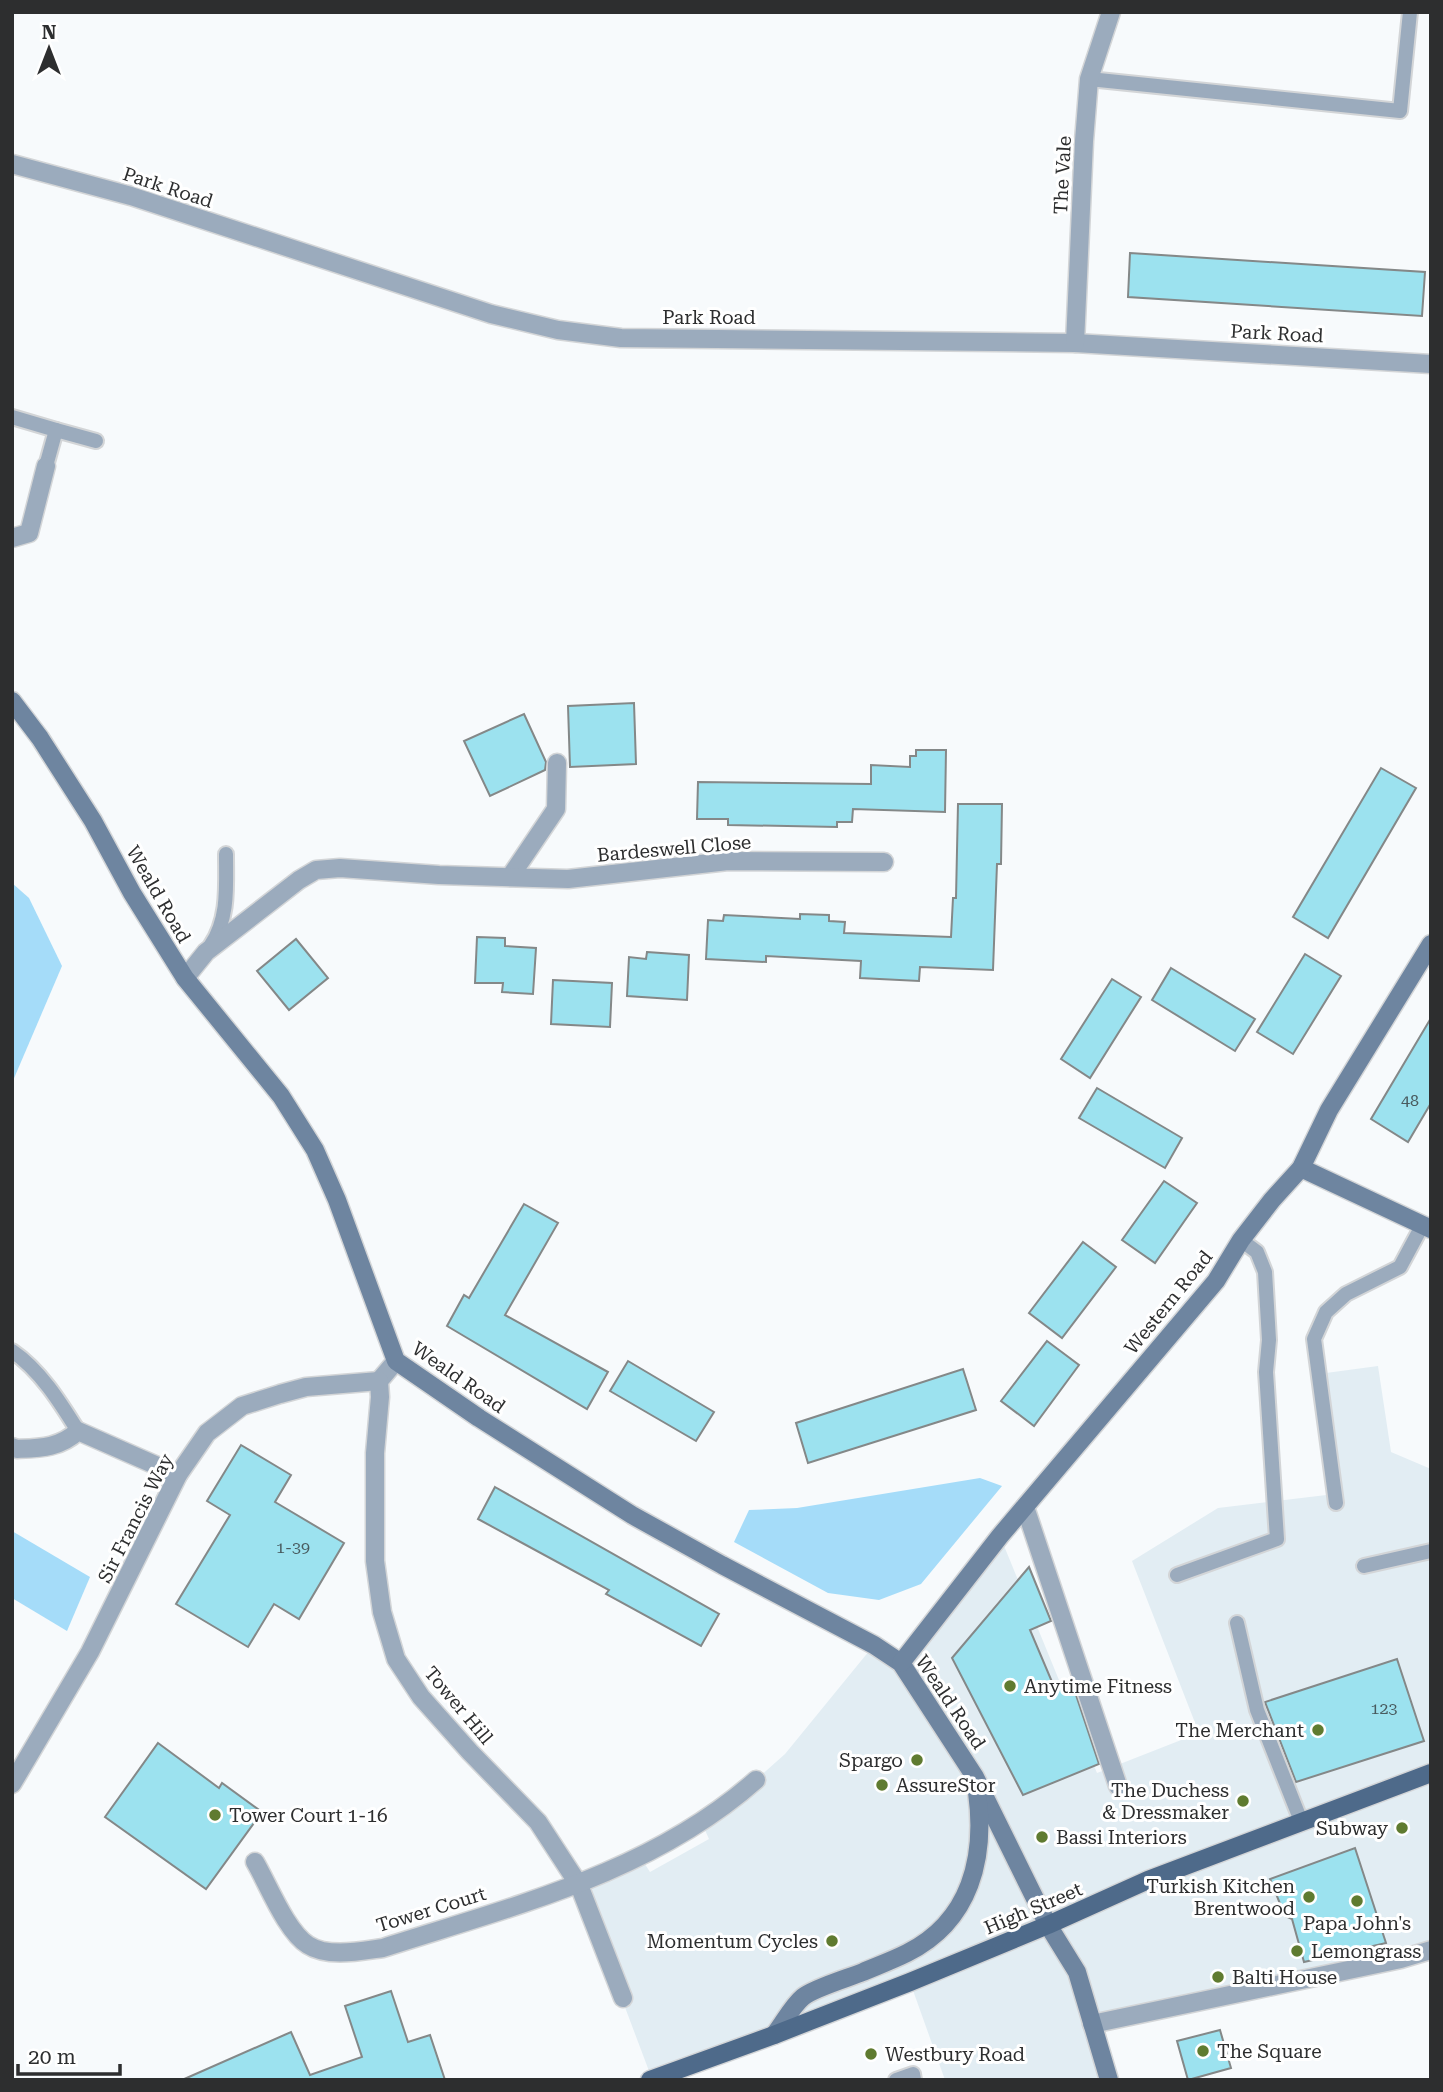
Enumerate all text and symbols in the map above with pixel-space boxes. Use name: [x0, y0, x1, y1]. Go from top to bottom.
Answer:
north arrow: [14, 14, 84, 84]
text: N: [42, 21, 57, 44]
street label: The Vale: [1049, 135, 1076, 215]
street label: Park Road: [120, 162, 216, 213]
street label: Park Road: [662, 306, 756, 329]
street label: Park Road: [1230, 320, 1324, 347]
street label: Bardeswell Close: [596, 830, 752, 867]
street label: Weald Road: [121, 841, 196, 947]
house number: 48: [1401, 1091, 1419, 1110]
street label: Western Road: [1120, 1246, 1217, 1359]
street label: Weald Road: [408, 1337, 510, 1418]
street label: Sir Francis Way: [93, 1449, 178, 1587]
house number: 1-39: [276, 1538, 310, 1557]
street label: Weald Road: [911, 1651, 991, 1754]
street label: Tower Hill: [419, 1662, 498, 1749]
place label: Anytime Fitness: [1024, 1675, 1172, 1698]
marker: Anytime Fitness: [1002, 1678, 1018, 1694]
house number: 123: [1371, 1699, 1397, 1718]
place label: The Merchant: [1175, 1719, 1304, 1742]
marker: The Merchant: [1310, 1722, 1326, 1738]
place label: Spargo: [839, 1749, 903, 1772]
marker: Spargo: [909, 1752, 925, 1768]
place label: AssureStor: [896, 1774, 996, 1797]
marker: AssureStor: [874, 1777, 890, 1793]
place label: The Duchess & Dressmaker: [1102, 1779, 1229, 1824]
marker: The Duchess & Dressmaker: [1235, 1793, 1251, 1809]
place label: Tower Court 1-16: [229, 1804, 388, 1827]
marker: Tower Court 1-16: [207, 1807, 223, 1823]
place label: Subway: [1316, 1817, 1389, 1840]
marker: Subway: [1394, 1820, 1410, 1836]
place label: Bassi Interiors: [1056, 1826, 1187, 1849]
marker: Bassi Interiors: [1034, 1829, 1050, 1845]
place label: Turkish Kitchen Brentwood: [1146, 1875, 1295, 1920]
street label: High Street: [981, 1878, 1086, 1939]
street label: Tower Court: [373, 1882, 489, 1937]
marker: Turkish Kitchen Brentwood: [1301, 1889, 1317, 1905]
marker: Papa John's: [1349, 1893, 1365, 1909]
place label: Papa John's: [1303, 1912, 1411, 1935]
place label: Momentum Cycles: [647, 1930, 818, 1953]
marker: Momentum Cycles: [824, 1933, 840, 1949]
place label: Lemongrass: [1311, 1940, 1421, 1963]
marker: Lemongrass: [1289, 1943, 1305, 1959]
place label: Balti House: [1232, 1966, 1337, 1989]
marker: Balti House: [1210, 1969, 1226, 1985]
scale bar: [18, 2032, 119, 2076]
place label: The Square: [1217, 2040, 1322, 2063]
place label: Westbury Road: [885, 2043, 1025, 2066]
marker: The Square: [1195, 2043, 1211, 2059]
text: 20 m: [28, 2045, 76, 2069]
marker: Westbury Road: [863, 2046, 879, 2062]

